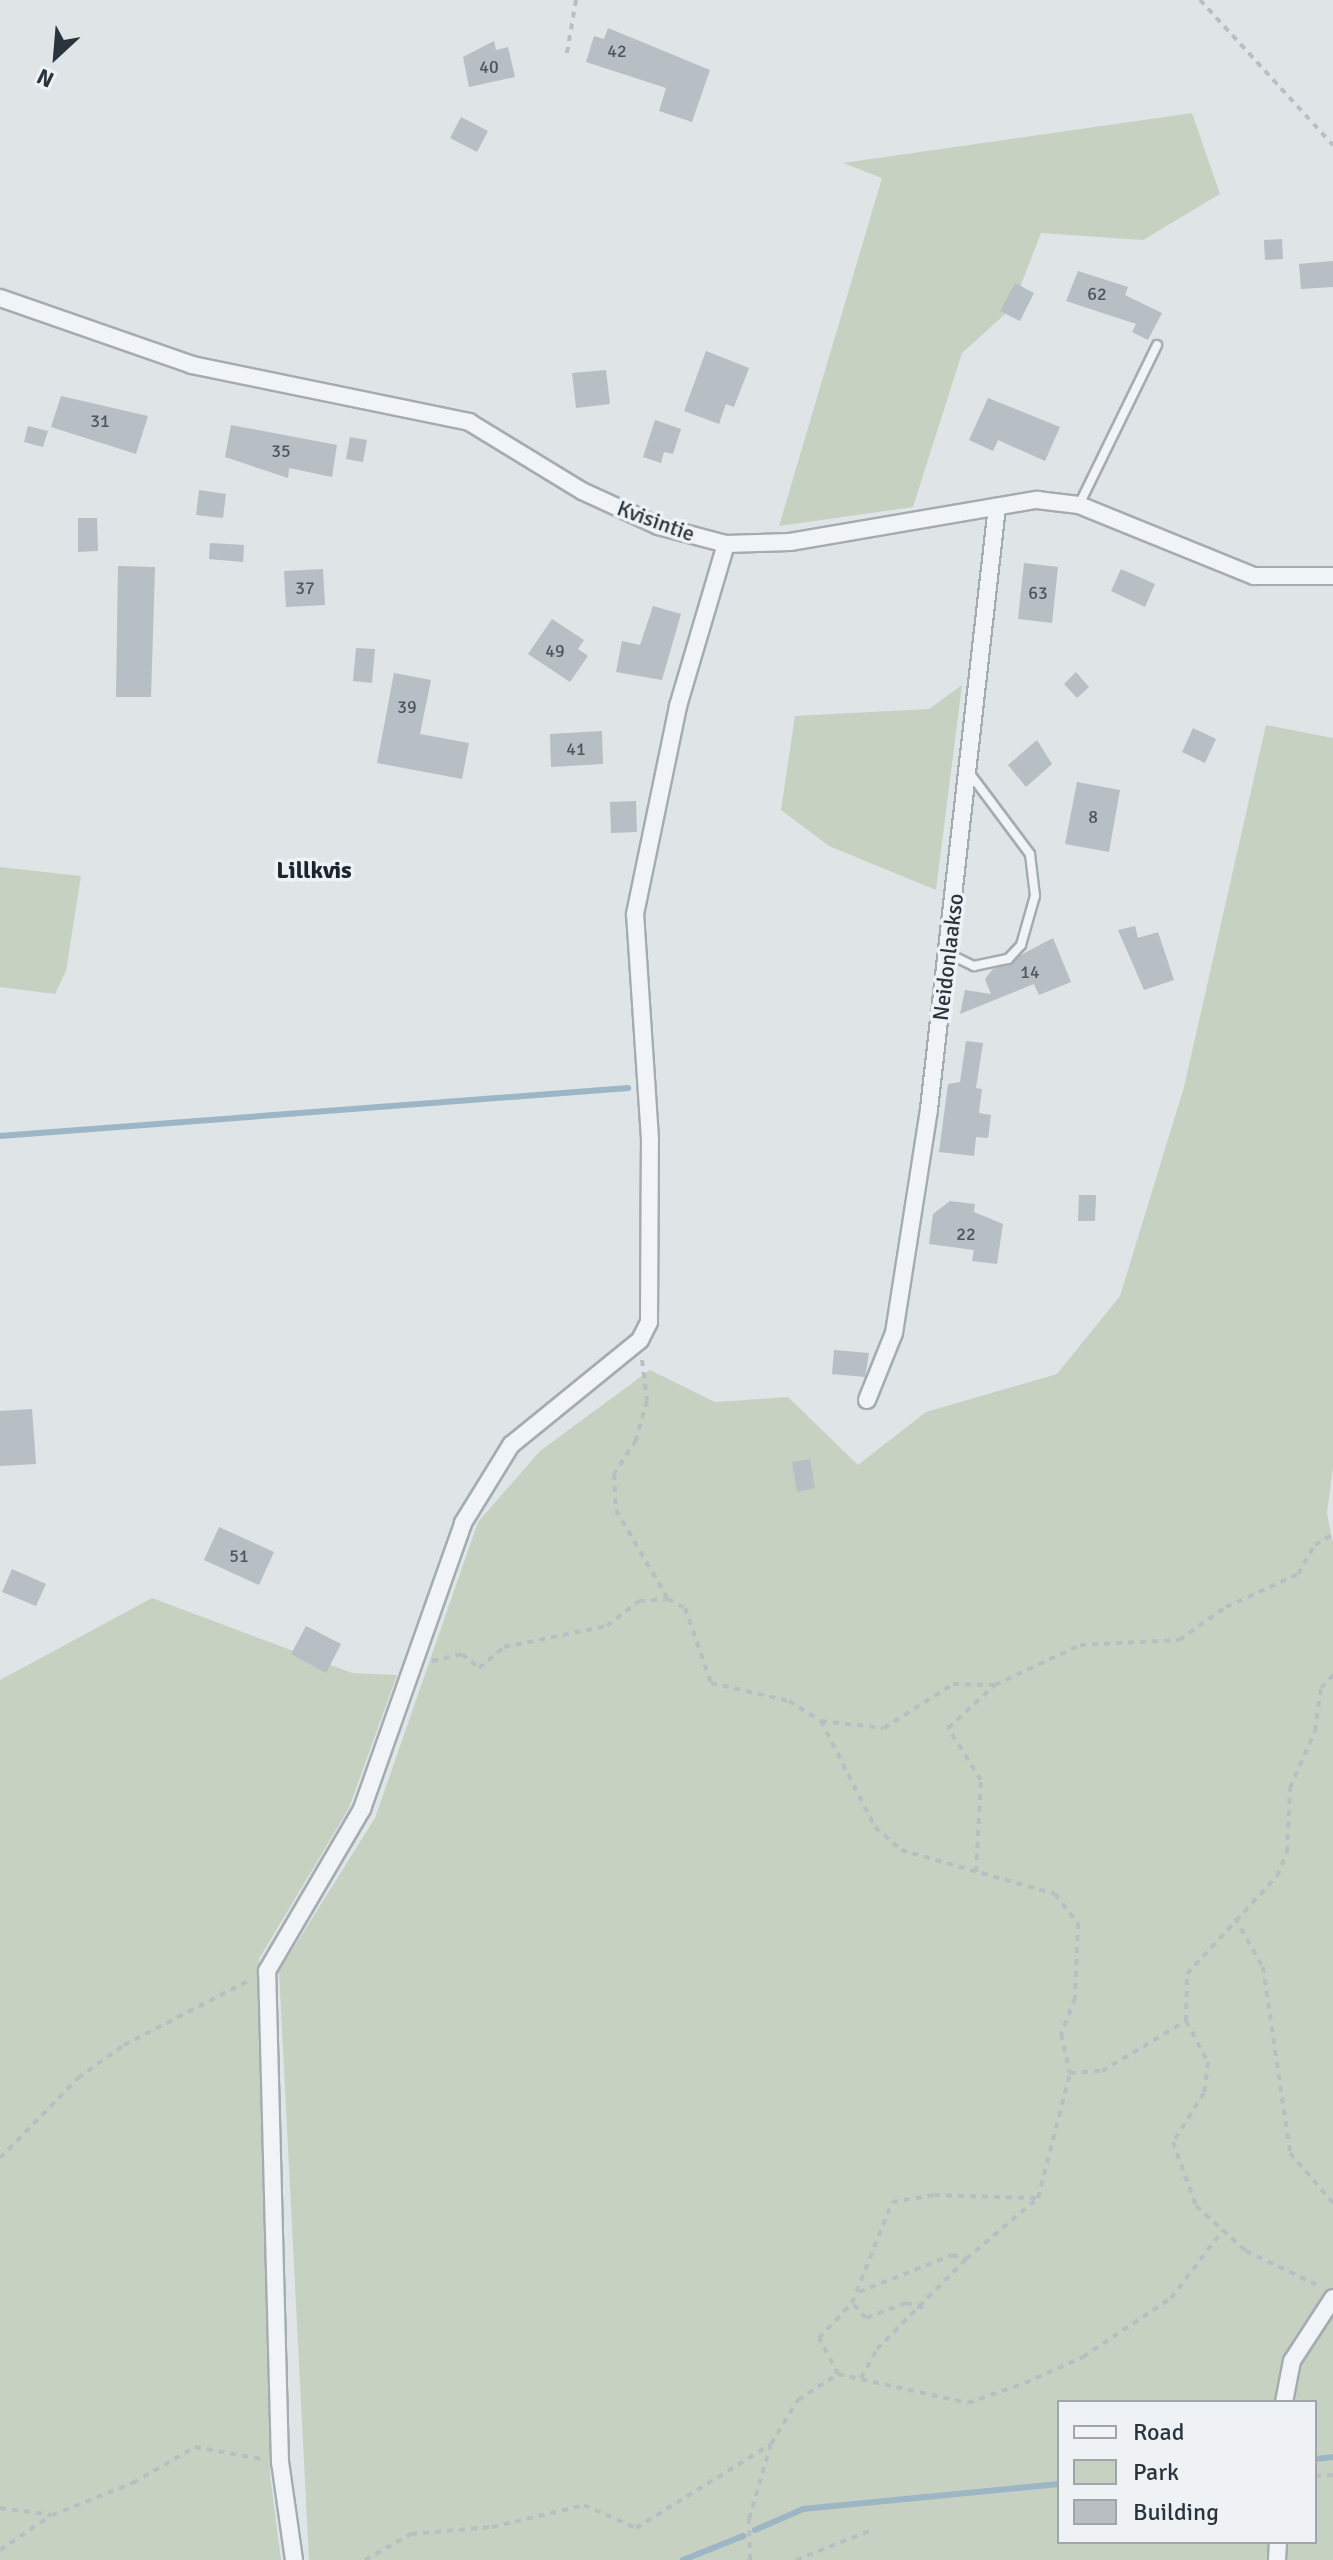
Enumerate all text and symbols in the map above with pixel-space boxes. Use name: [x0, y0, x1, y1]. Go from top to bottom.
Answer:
north arrow: [16, 16, 96, 96]
house number: 42: [607, 40, 627, 62]
house number: 40: [479, 56, 499, 78]
text: N: [32, 63, 58, 94]
house number: 62: [1087, 283, 1107, 305]
house number: 31: [90, 410, 110, 432]
house number: 35: [271, 440, 291, 462]
street label: Kvisintie: [614, 495, 698, 547]
house number: 37: [295, 577, 315, 599]
house number: 63: [1028, 582, 1048, 604]
house number: 49: [545, 640, 565, 662]
house number: 39: [397, 696, 417, 718]
house number: 41: [566, 738, 586, 760]
house number: 8: [1088, 806, 1098, 828]
district label: Lillkvis: [276, 857, 352, 885]
street label: Neidonlaakso: [927, 892, 969, 1022]
house number: 14: [1020, 961, 1040, 983]
house number: 22: [956, 1223, 976, 1245]
house number: 51: [229, 1545, 249, 1567]
legend: [1057, 2400, 1317, 2544]
text: Road: [1133, 2417, 1184, 2447]
text: Park: [1133, 2457, 1179, 2487]
text: Building: [1133, 2497, 1219, 2527]

